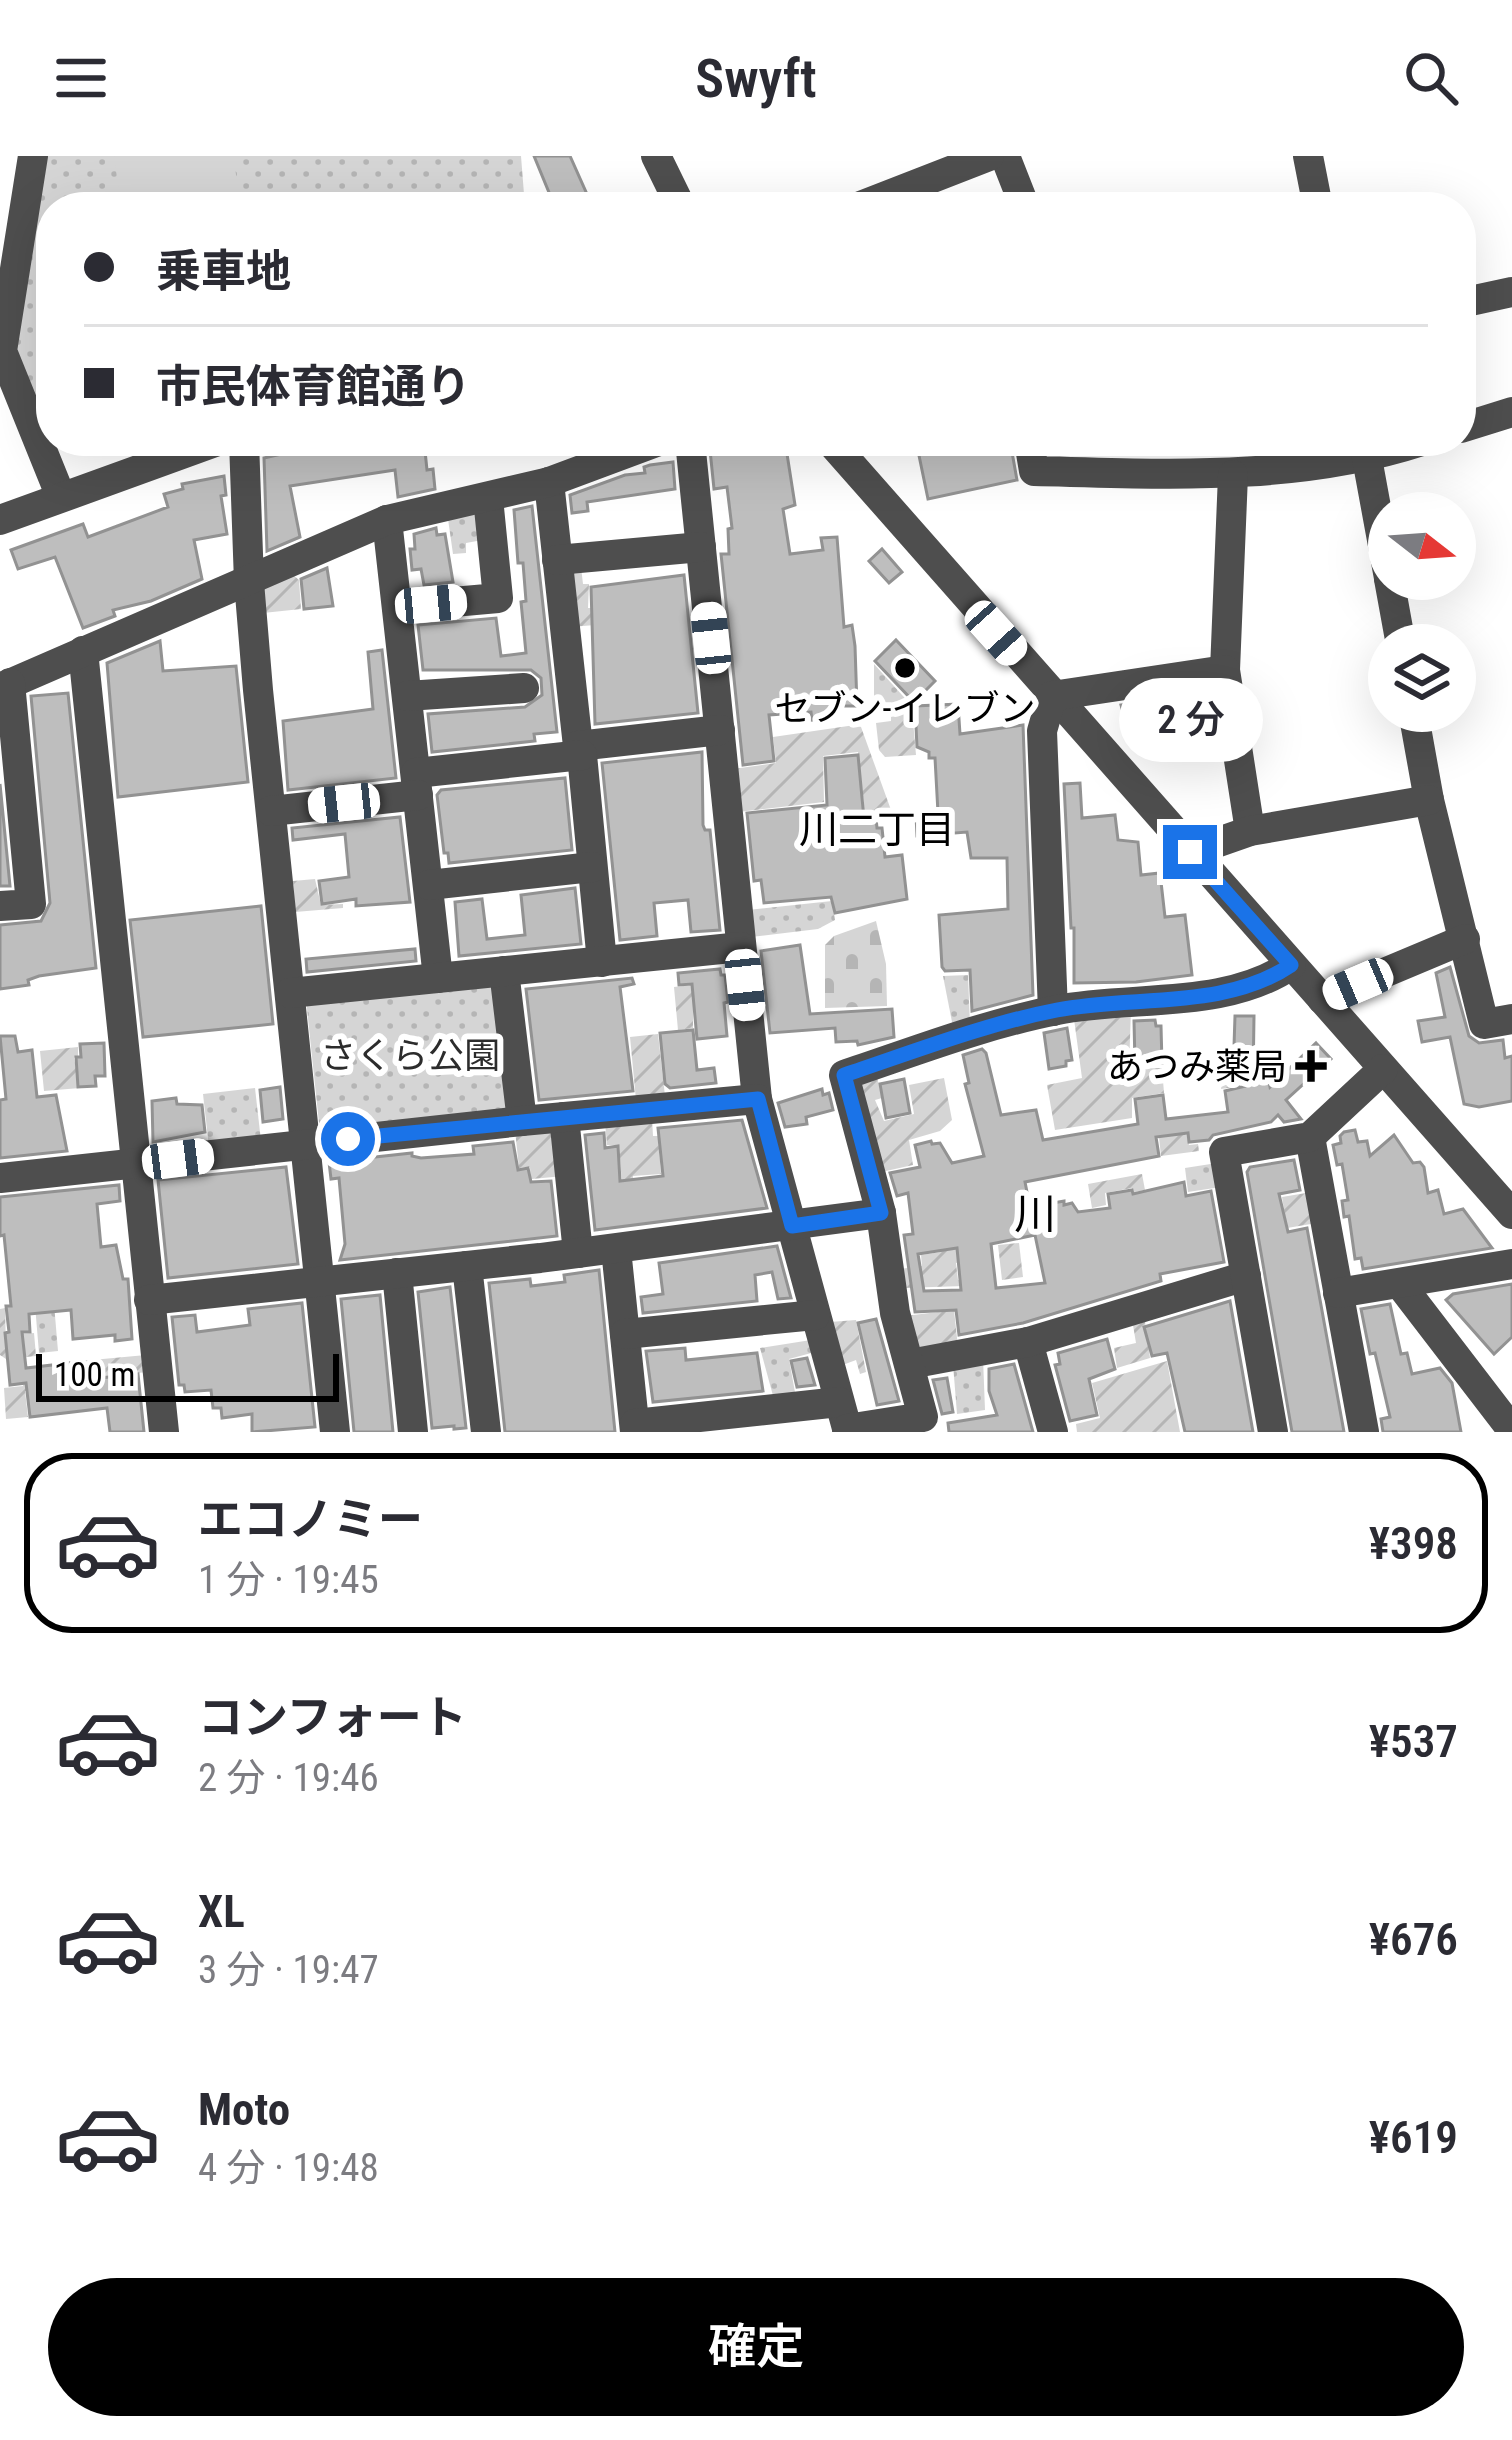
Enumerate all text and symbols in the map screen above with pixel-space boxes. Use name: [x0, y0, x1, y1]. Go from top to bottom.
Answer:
icon: menu: [48, 45, 114, 111]
icon: search: [1398, 45, 1464, 111]
text: Swyft: [695, 47, 817, 110]
text: 乗車地: [156, 245, 291, 298]
text: 市民体育館通り: [156, 360, 471, 413]
north arrow: [1368, 492, 1476, 600]
map controls: [1368, 492, 1476, 732]
car: [394, 583, 468, 625]
car: [959, 594, 1033, 672]
car: [689, 600, 733, 676]
button: layers: [1368, 624, 1476, 732]
marker: セブン-イレブン: [892, 655, 918, 681]
callout: 2 分: [1118, 678, 1262, 762]
place label: セブン-イレブン: [775, 688, 1035, 730]
text: 2 分: [1157, 697, 1225, 743]
car: [306, 781, 382, 825]
district label: 川二丁目: [799, 807, 955, 853]
route end: [1163, 825, 1217, 879]
car: [723, 947, 767, 1023]
car: [1318, 953, 1398, 1015]
park label: さくら公園: [320, 1035, 500, 1077]
place label: あつみ薬局: [1107, 1046, 1287, 1088]
marker: あつみ薬局: [1298, 1053, 1324, 1079]
route start: [321, 1112, 375, 1166]
car: [140, 1137, 216, 1181]
district label: 川: [1014, 1190, 1056, 1239]
scale bar: [36, 1348, 339, 1401]
text: 100 m: [54, 1355, 135, 1394]
icon: car: [54, 1489, 162, 1597]
text: エコノミー: [198, 1493, 423, 1546]
text: ¥398: [1369, 1517, 1458, 1570]
text: 1 分 · 19:45: [198, 1557, 379, 1603]
icon: car: [54, 1687, 162, 1795]
text: コンフォート: [198, 1691, 467, 1744]
text: ¥537: [1369, 1715, 1458, 1768]
text: 2 分 · 19:46: [198, 1755, 379, 1801]
icon: car: [54, 1885, 162, 1993]
text: XL: [198, 1885, 245, 1938]
text: ¥676: [1369, 1913, 1458, 1966]
text: 3 分 · 19:47: [198, 1947, 379, 1993]
icon: car: [54, 2083, 162, 2191]
text: Moto: [198, 2083, 290, 2136]
text: ¥619: [1369, 2111, 1458, 2164]
text: 4 分 · 19:48: [198, 2145, 379, 2191]
button: 確定: [48, 2278, 1464, 2416]

